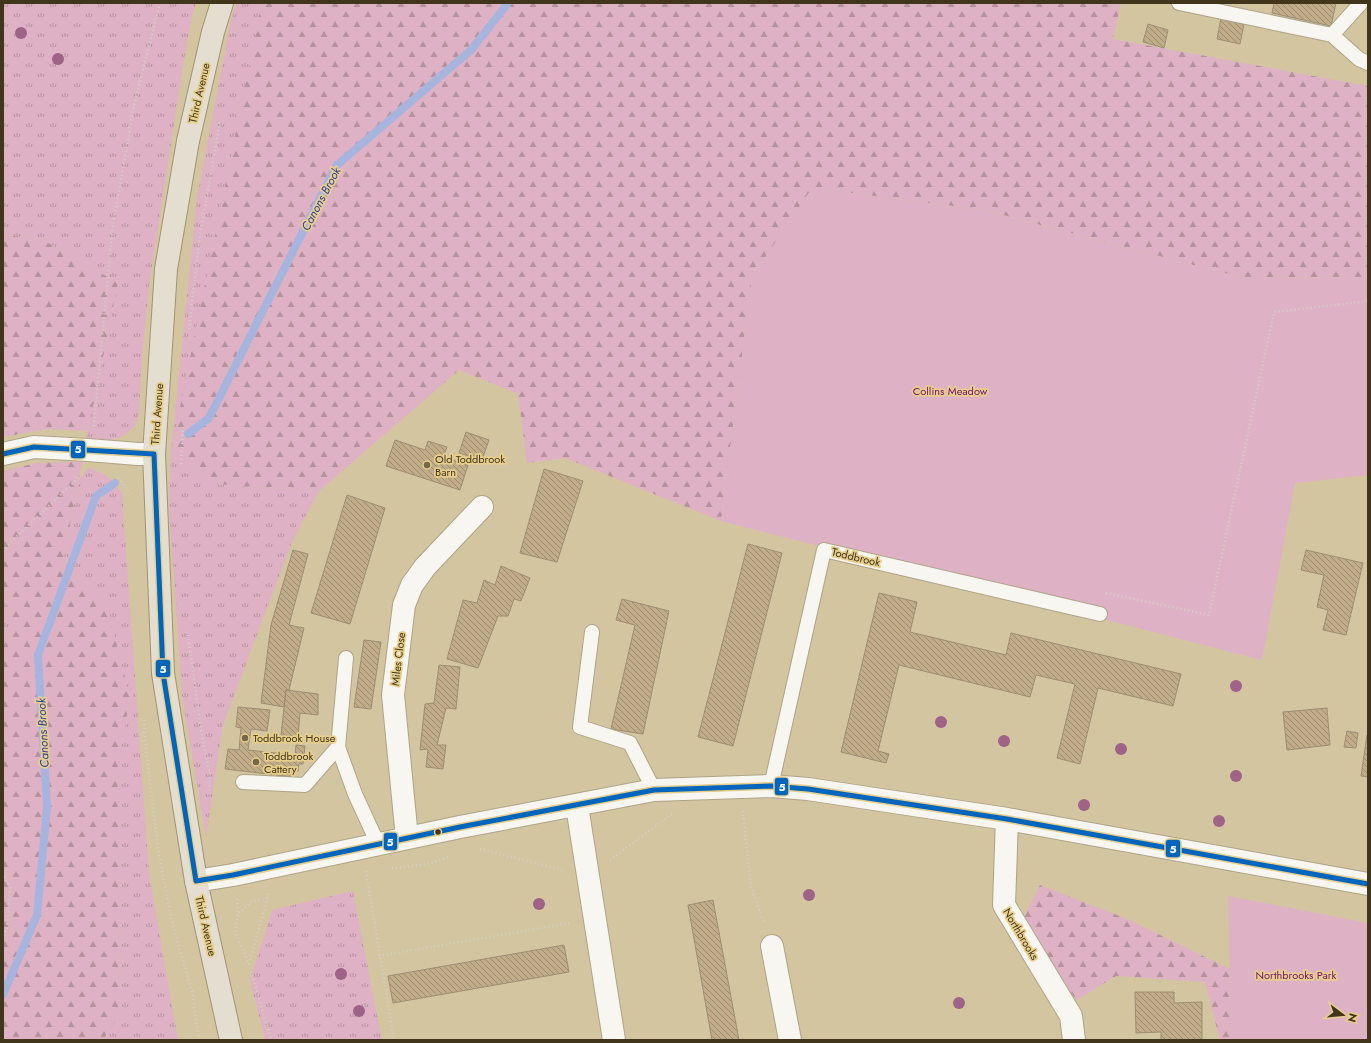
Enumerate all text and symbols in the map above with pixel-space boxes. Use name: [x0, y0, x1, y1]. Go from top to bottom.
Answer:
street label: Third Avenue: [184, 61, 214, 125]
water label: Canons Brook: [297, 163, 346, 234]
street label: Third Avenue: [147, 383, 167, 445]
park label: Collins Meadow: [913, 383, 988, 399]
line badge: 5: [70, 440, 86, 459]
text: 5: [74, 441, 82, 457]
place label: Old Toddbrook Barn: [435, 451, 505, 480]
marker: Old Toddbrook Barn: [422, 460, 432, 470]
street label: Toddbrook: [830, 544, 882, 570]
street label: Miles Close: [387, 631, 409, 687]
line badge: 5: [155, 659, 171, 678]
text: 5: [159, 661, 167, 677]
water label: Canons Brook: [32, 697, 54, 768]
place label: Toddbrook House: [253, 730, 336, 746]
marker: Toddbrook House: [240, 733, 250, 743]
place label: Toddbrook Cattery: [264, 748, 313, 777]
marker: Toddbrook Cattery: [251, 757, 261, 767]
line badge: 5: [774, 777, 789, 796]
text: 5: [778, 779, 786, 795]
unlabelled marker: [433, 827, 443, 837]
line badge: 5: [383, 832, 398, 851]
text: 5: [386, 834, 394, 850]
line badge: 5: [1165, 839, 1181, 858]
text: 5: [1169, 841, 1177, 857]
street label: Third Avenue: [191, 894, 221, 958]
street label: Northbrooks: [999, 905, 1043, 963]
park label: Northbrooks Park: [1256, 967, 1337, 983]
north arrow: [1323, 995, 1363, 1035]
text: N: [1344, 1011, 1362, 1024]

